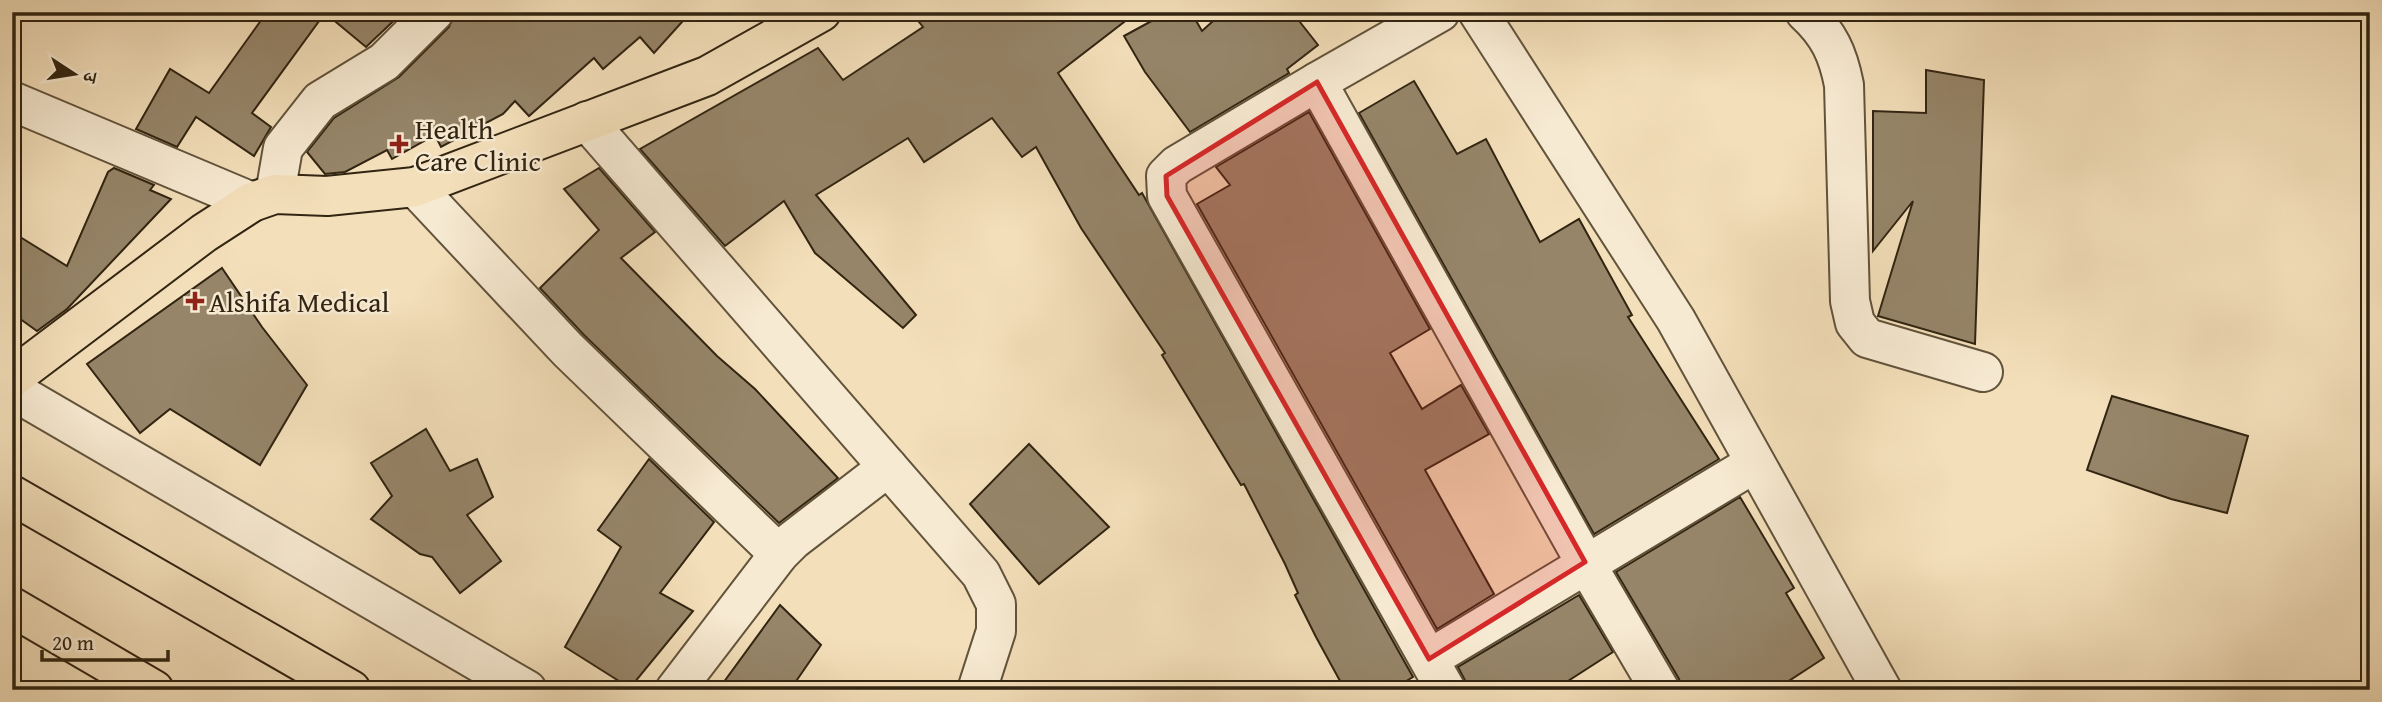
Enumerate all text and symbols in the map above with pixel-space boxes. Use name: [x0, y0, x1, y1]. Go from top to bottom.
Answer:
north arrow: [38, 38, 108, 108]
text: उ: [76, 68, 106, 86]
place label: Health Care Clinic: [415, 108, 541, 181]
marker: Health Care Clinic: [389, 134, 409, 154]
place label: Alshifa Medical: [209, 281, 389, 322]
marker: Alshifa Medical: [187, 293, 203, 309]
scale bar: [42, 618, 168, 662]
text: 20 m: [52, 627, 94, 658]

